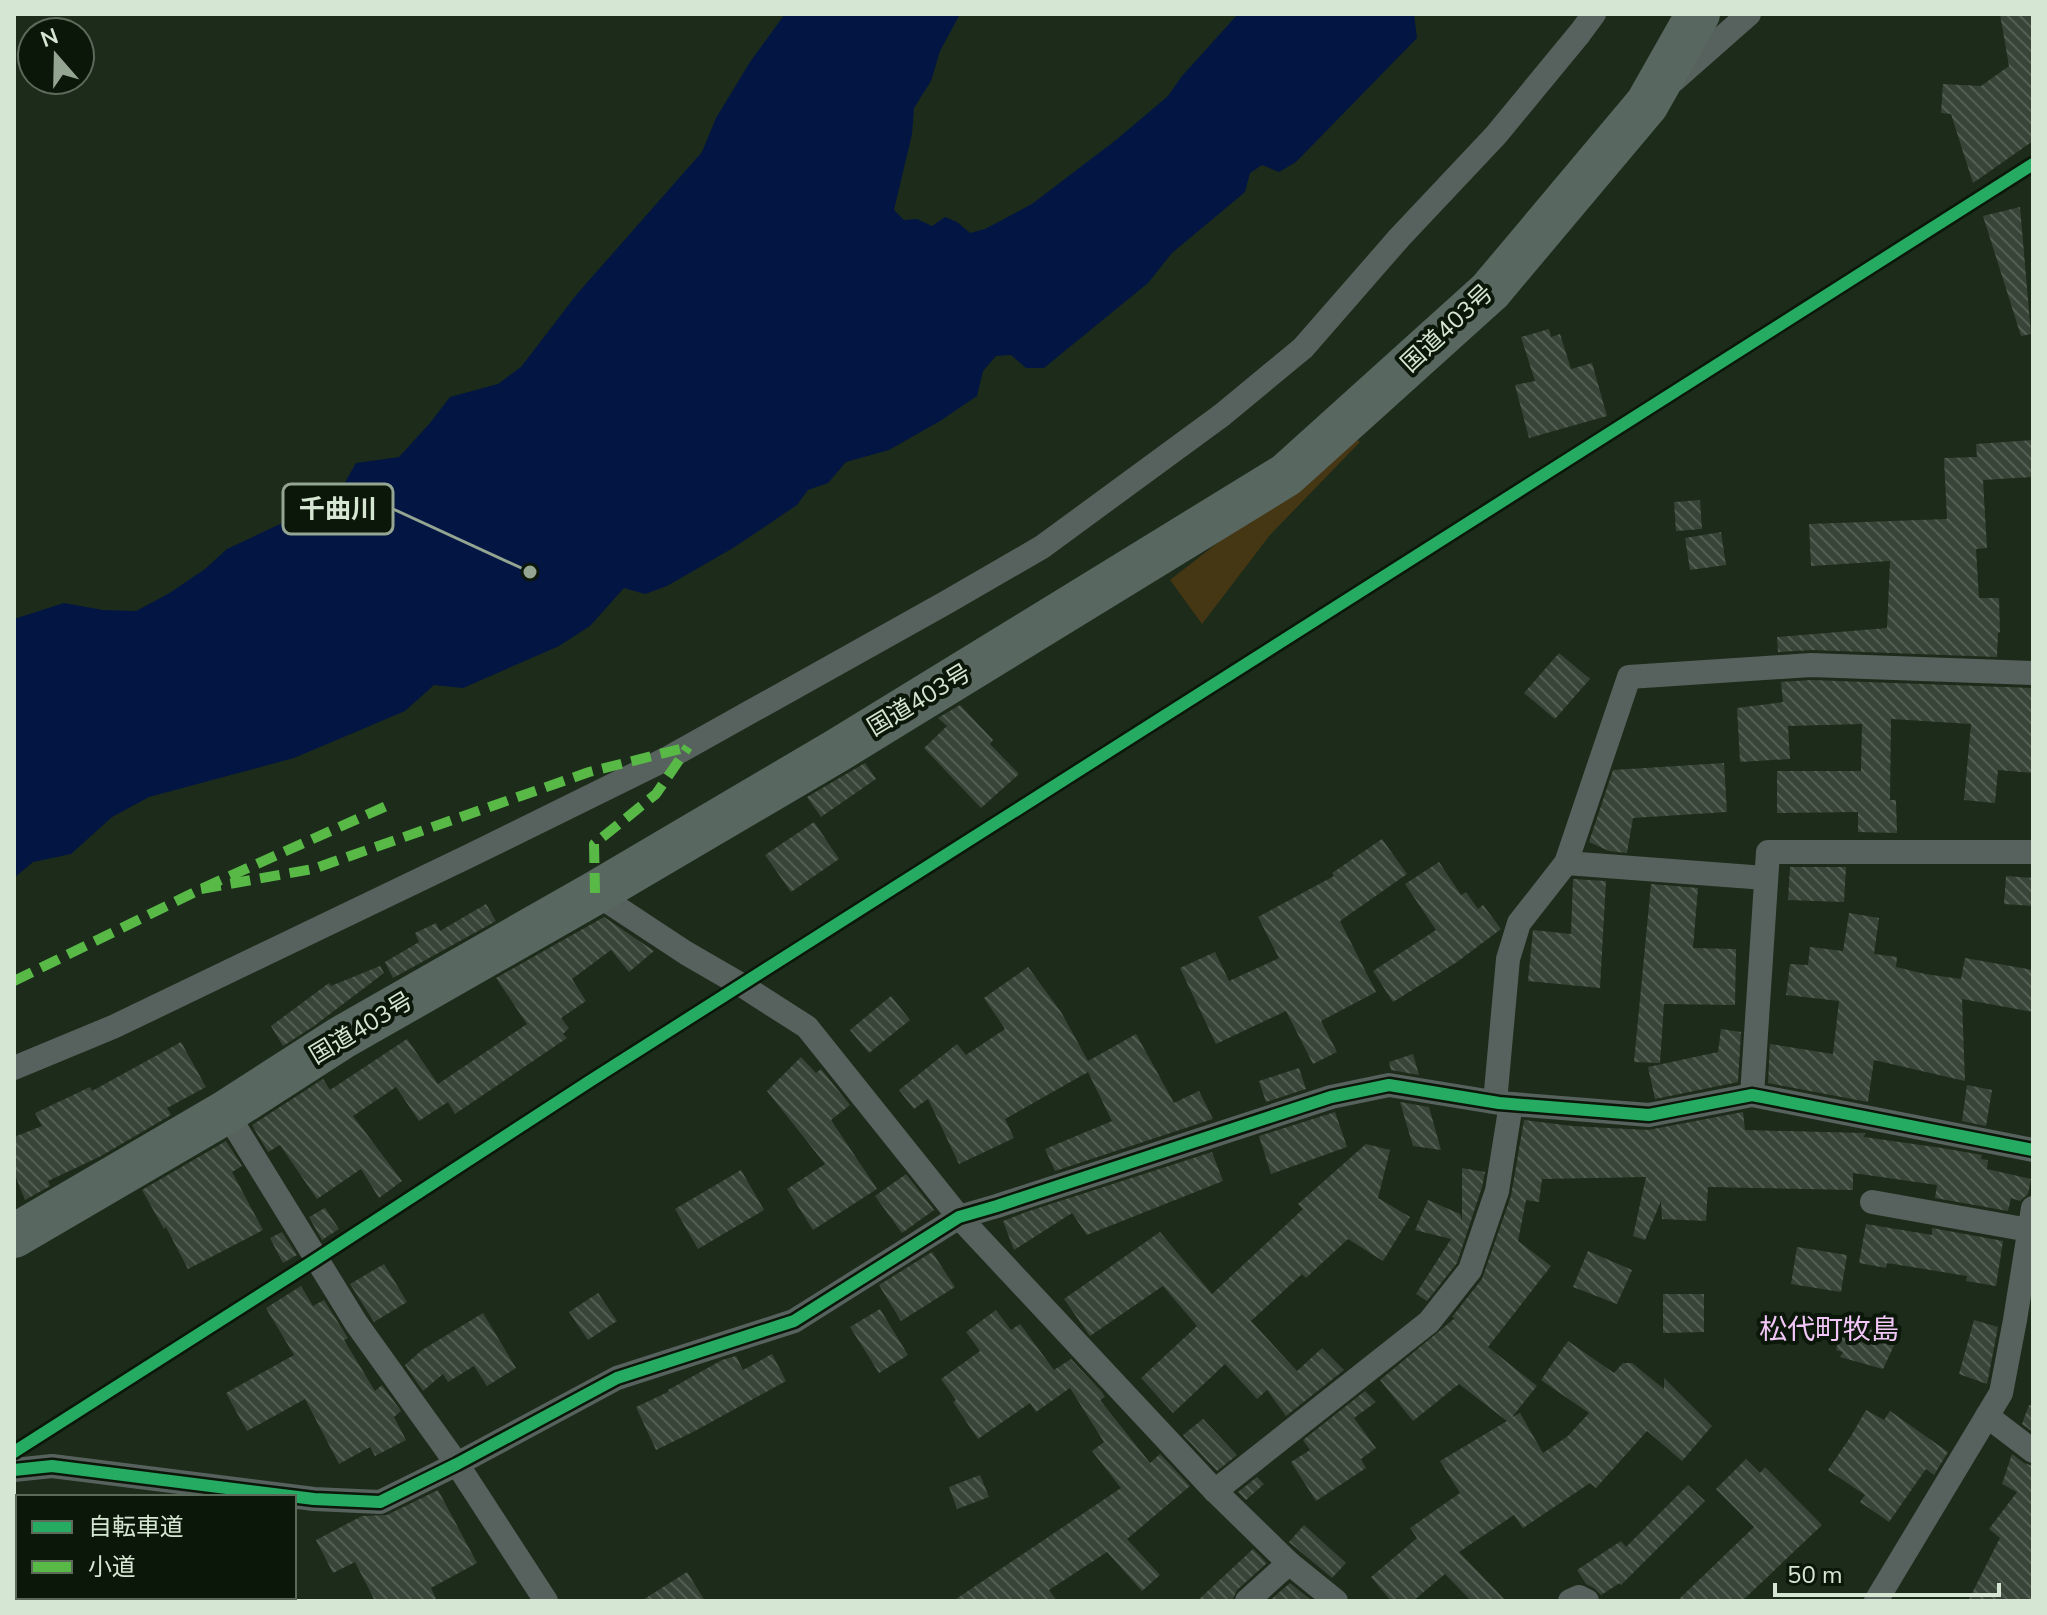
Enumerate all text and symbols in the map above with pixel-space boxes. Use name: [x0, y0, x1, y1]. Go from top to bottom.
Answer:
north arrow: [16, 16, 96, 96]
text: N: [37, 21, 62, 55]
street label: 国道403号: [1394, 277, 1500, 379]
callout: 千曲川: [283, 484, 393, 534]
text: 千曲川: [299, 492, 377, 527]
street label: 国道403号: [861, 657, 977, 743]
street label: 国道403号: [303, 985, 419, 1071]
district label: 松代町牧島: [1759, 1311, 1899, 1349]
legend: [16, 1495, 296, 1599]
text: 自転車道: [88, 1511, 184, 1543]
scale bar: [1775, 1547, 1999, 1597]
text: 小道: [88, 1551, 136, 1583]
text: 50 m: [1787, 1559, 1843, 1591]

